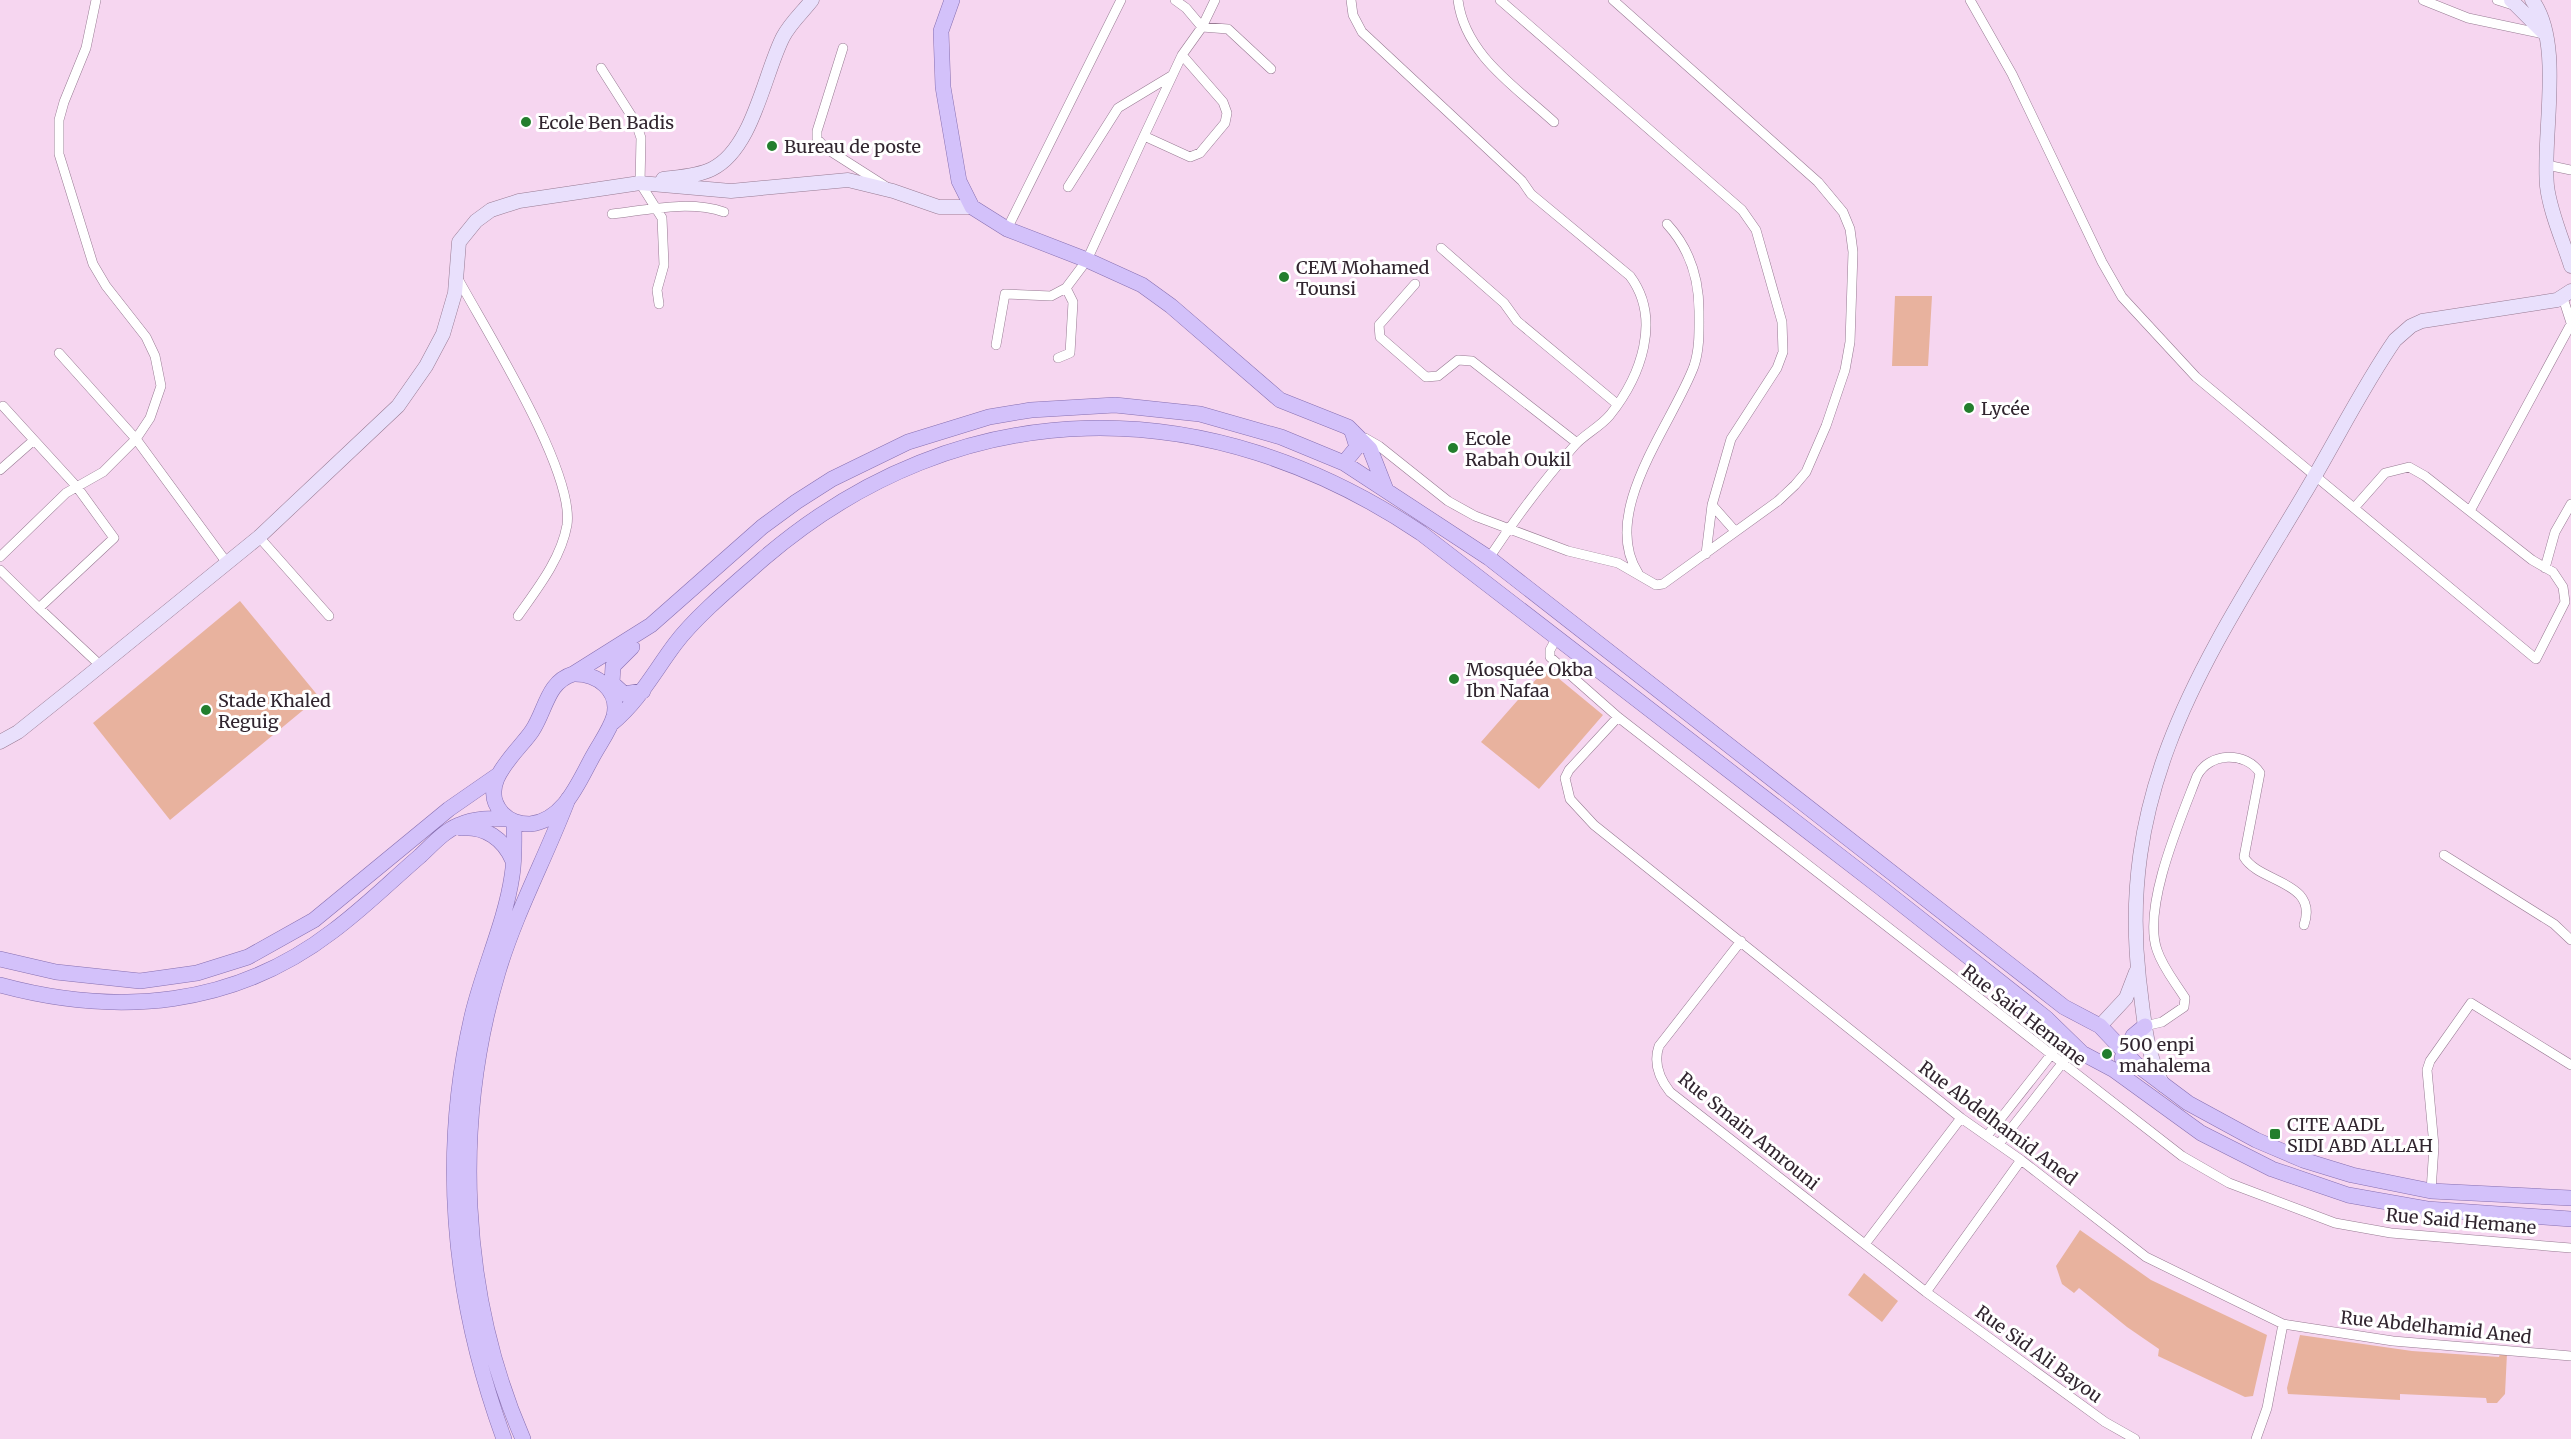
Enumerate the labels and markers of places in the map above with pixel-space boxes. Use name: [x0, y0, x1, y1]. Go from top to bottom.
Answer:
place label: Ecole Ben Badis: [538, 111, 674, 134]
marker: Ecole Ben Badis: [519, 115, 533, 129]
place label: Bureau de poste: [784, 135, 921, 158]
marker: Bureau de poste: [765, 139, 779, 153]
place label: CEM Mohamed Tounsi: [1296, 256, 1430, 300]
marker: CEM Mohamed Tounsi: [1277, 270, 1291, 284]
place label: Lycée: [1981, 397, 2030, 420]
marker: Lycée: [1962, 401, 1976, 415]
place label: Ecole Rabah Oukil: [1465, 427, 1572, 471]
marker: Ecole Rabah Oukil: [1446, 441, 1460, 455]
place label: Mosquée Okba Ibn Nafaa: [1466, 658, 1593, 702]
marker: Mosquée Okba Ibn Nafaa: [1447, 672, 1461, 686]
place label: Stade Khaled Reguig: [218, 689, 331, 733]
marker: Stade Khaled Reguig: [199, 703, 213, 717]
place label: 500 enpi mahalema: [2119, 1033, 2211, 1077]
marker: 500 enpi mahalema: [2100, 1047, 2114, 1061]
place label: CITE AADL SIDI ABD ALLAH: [2287, 1113, 2433, 1157]
marker: CITE AADL SIDI ABD ALLAH: [2268, 1127, 2282, 1141]

